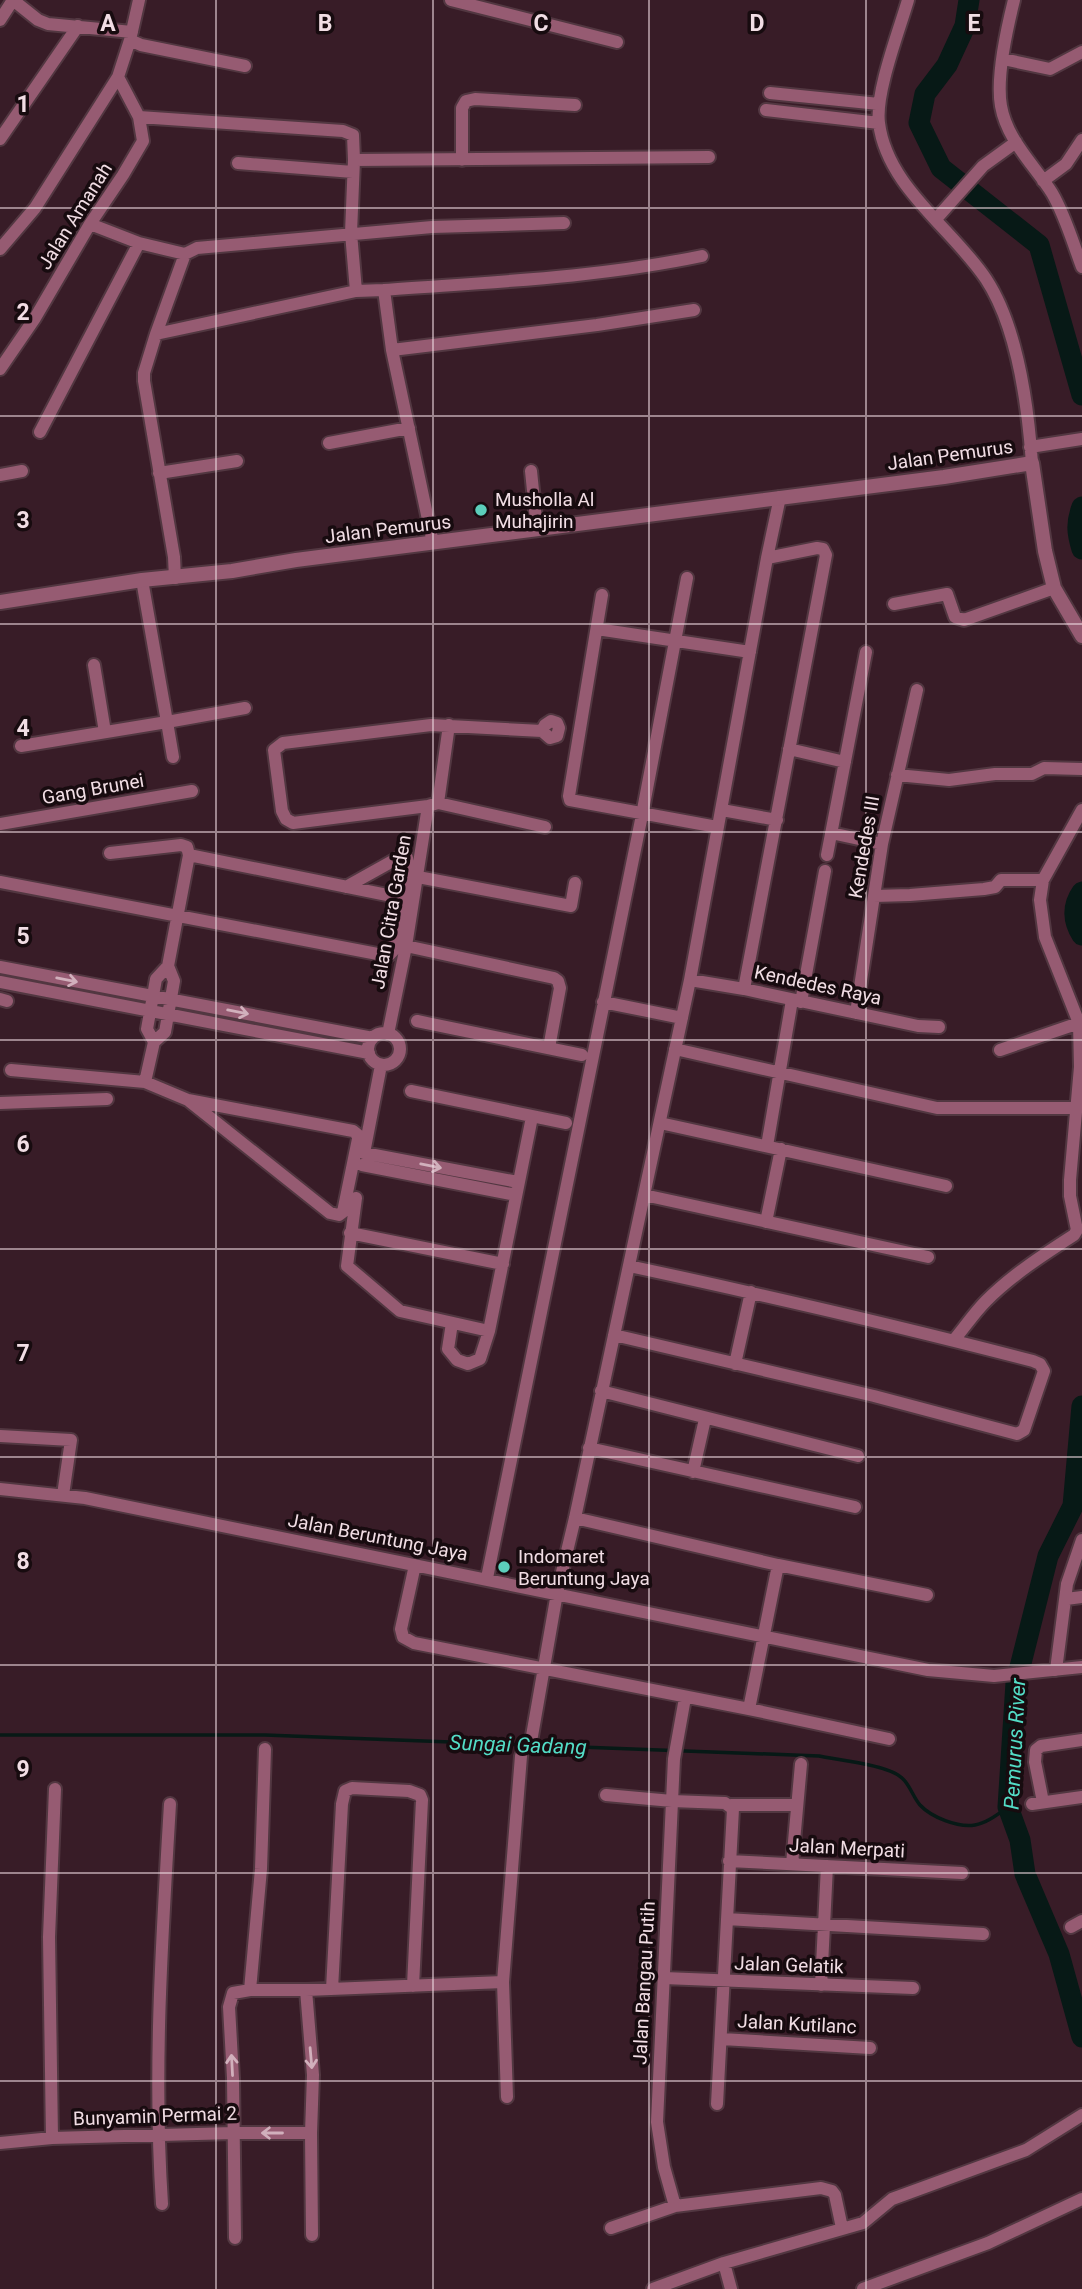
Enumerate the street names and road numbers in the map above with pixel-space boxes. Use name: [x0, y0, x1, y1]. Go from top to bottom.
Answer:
street label: Jalan Amanah: [33, 158, 117, 274]
street label: Jalan Pemurus: [886, 435, 1014, 475]
street label: Jalan Pemurus: [324, 510, 452, 548]
street label: Gang Brunei: [40, 769, 146, 809]
street label: Kendedes III: [844, 794, 884, 900]
street label: Jalan Citra Garden: [366, 833, 416, 991]
street label: Kendedes Raya: [752, 960, 884, 1010]
street label: Jalan Beruntung Jaya: [286, 1508, 470, 1566]
street label: Jalan Merpati: [789, 1833, 905, 1863]
street label: Jalan Bangau Putih: [628, 1901, 660, 2065]
street label: Jalan Gelatik: [734, 1952, 844, 1978]
street label: Jalan Kutilanc: [737, 2009, 857, 2039]
street label: Bunyamin Permai 2: [73, 2102, 237, 2130]

